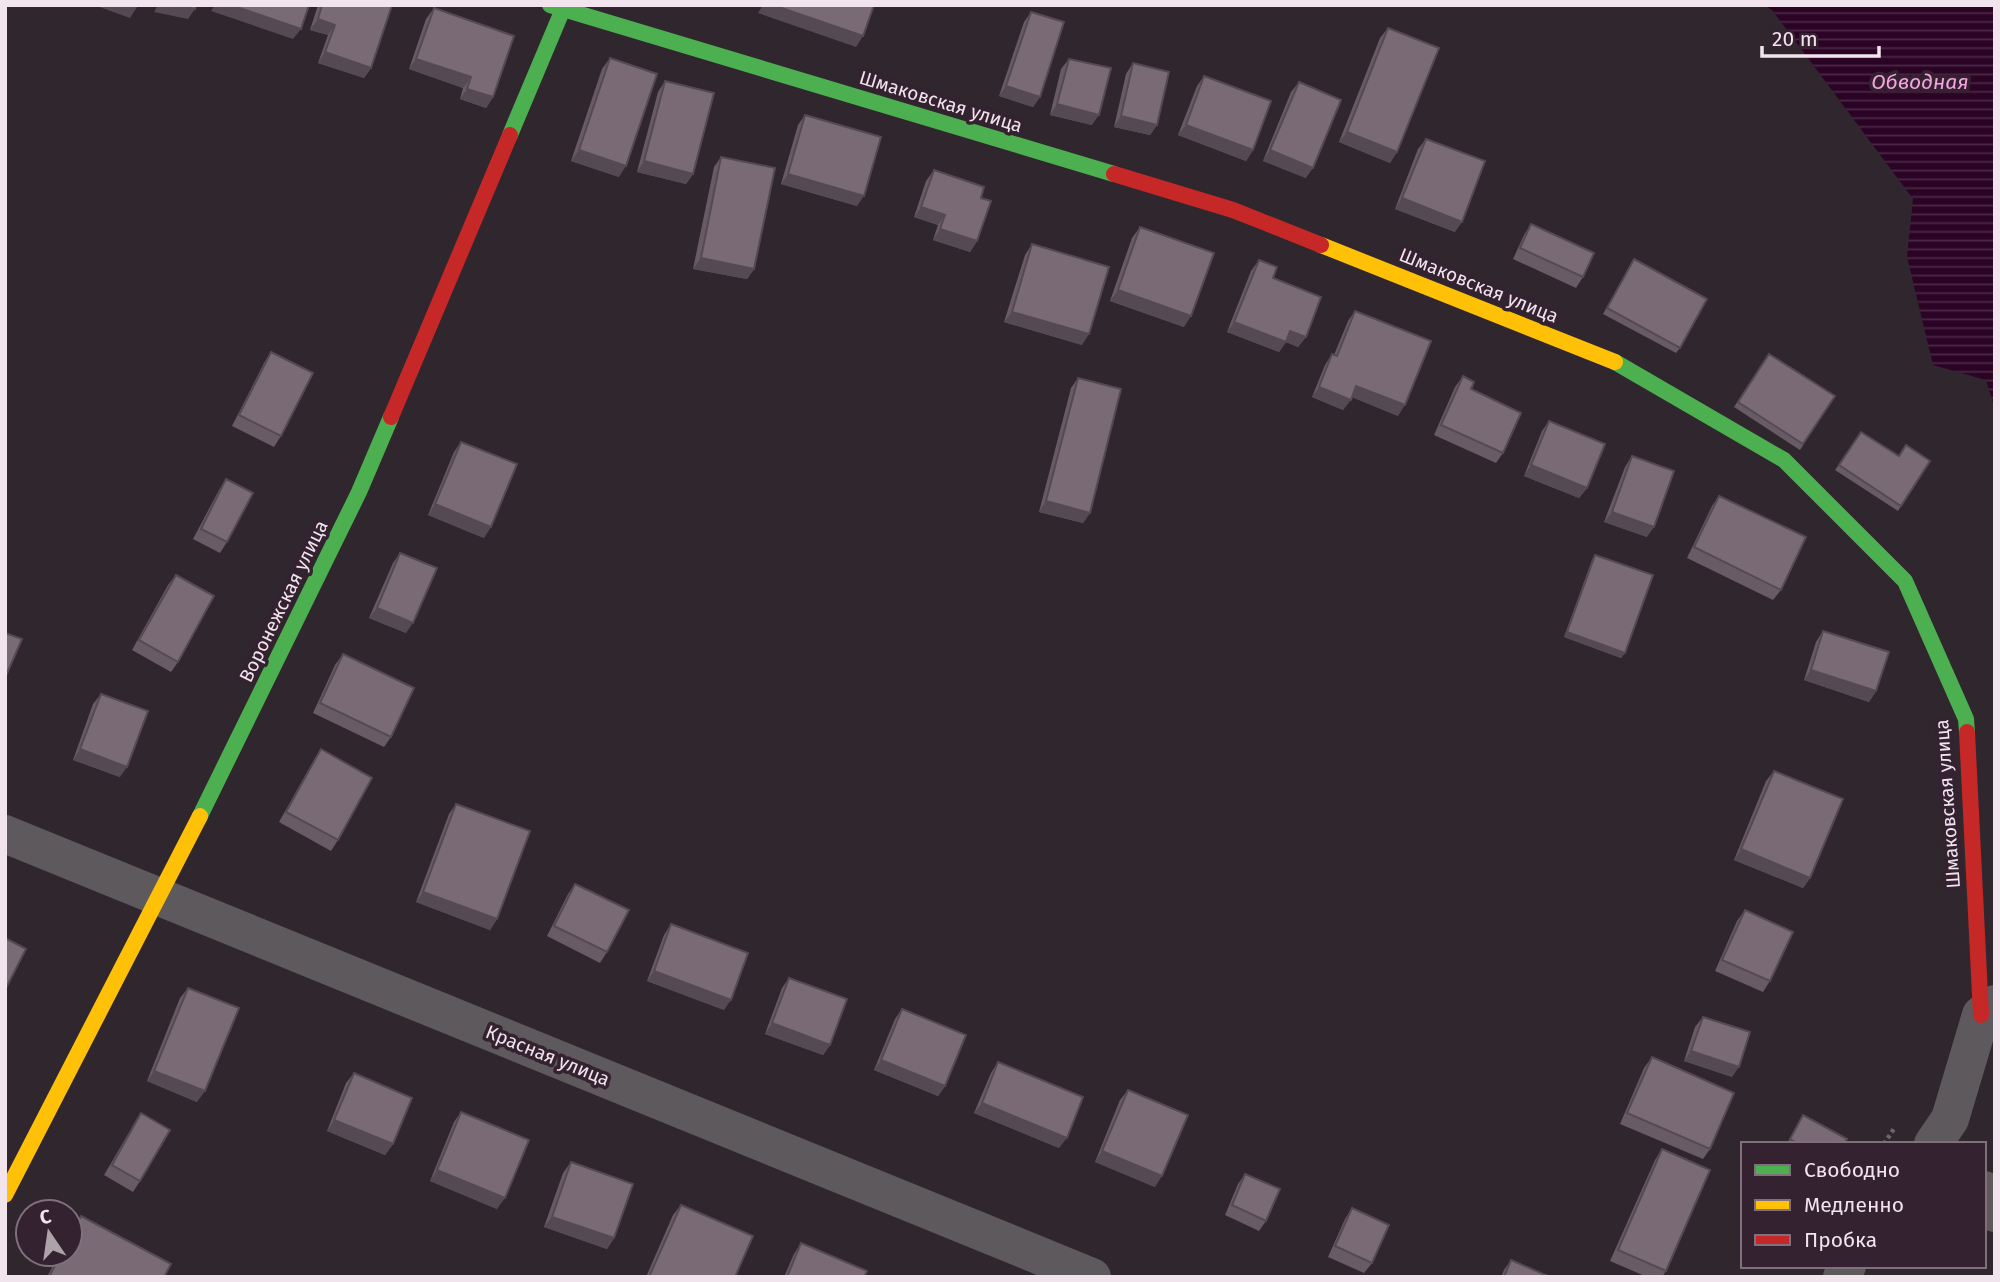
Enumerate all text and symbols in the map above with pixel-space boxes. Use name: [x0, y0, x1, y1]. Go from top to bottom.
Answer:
scale bar: [1762, 14, 1879, 58]
text: 20 m: [1772, 26, 1818, 52]
street label: Шмаковская улица: [856, 66, 1025, 137]
water label: Обводная: [1871, 69, 1969, 95]
street label: Шмаковская улица: [1396, 243, 1562, 328]
street label: Воронежская улица: [234, 516, 333, 686]
street label: Шмаковская улица: [1930, 719, 1965, 889]
street label: Красная улица: [482, 1020, 613, 1091]
legend: [1741, 1142, 1986, 1268]
text: Свободно: [1804, 1157, 1900, 1183]
text: Медленно: [1804, 1192, 1904, 1218]
north arrow: [14, 1198, 84, 1268]
text: С: [37, 1204, 53, 1229]
text: Пробка: [1804, 1227, 1877, 1253]

